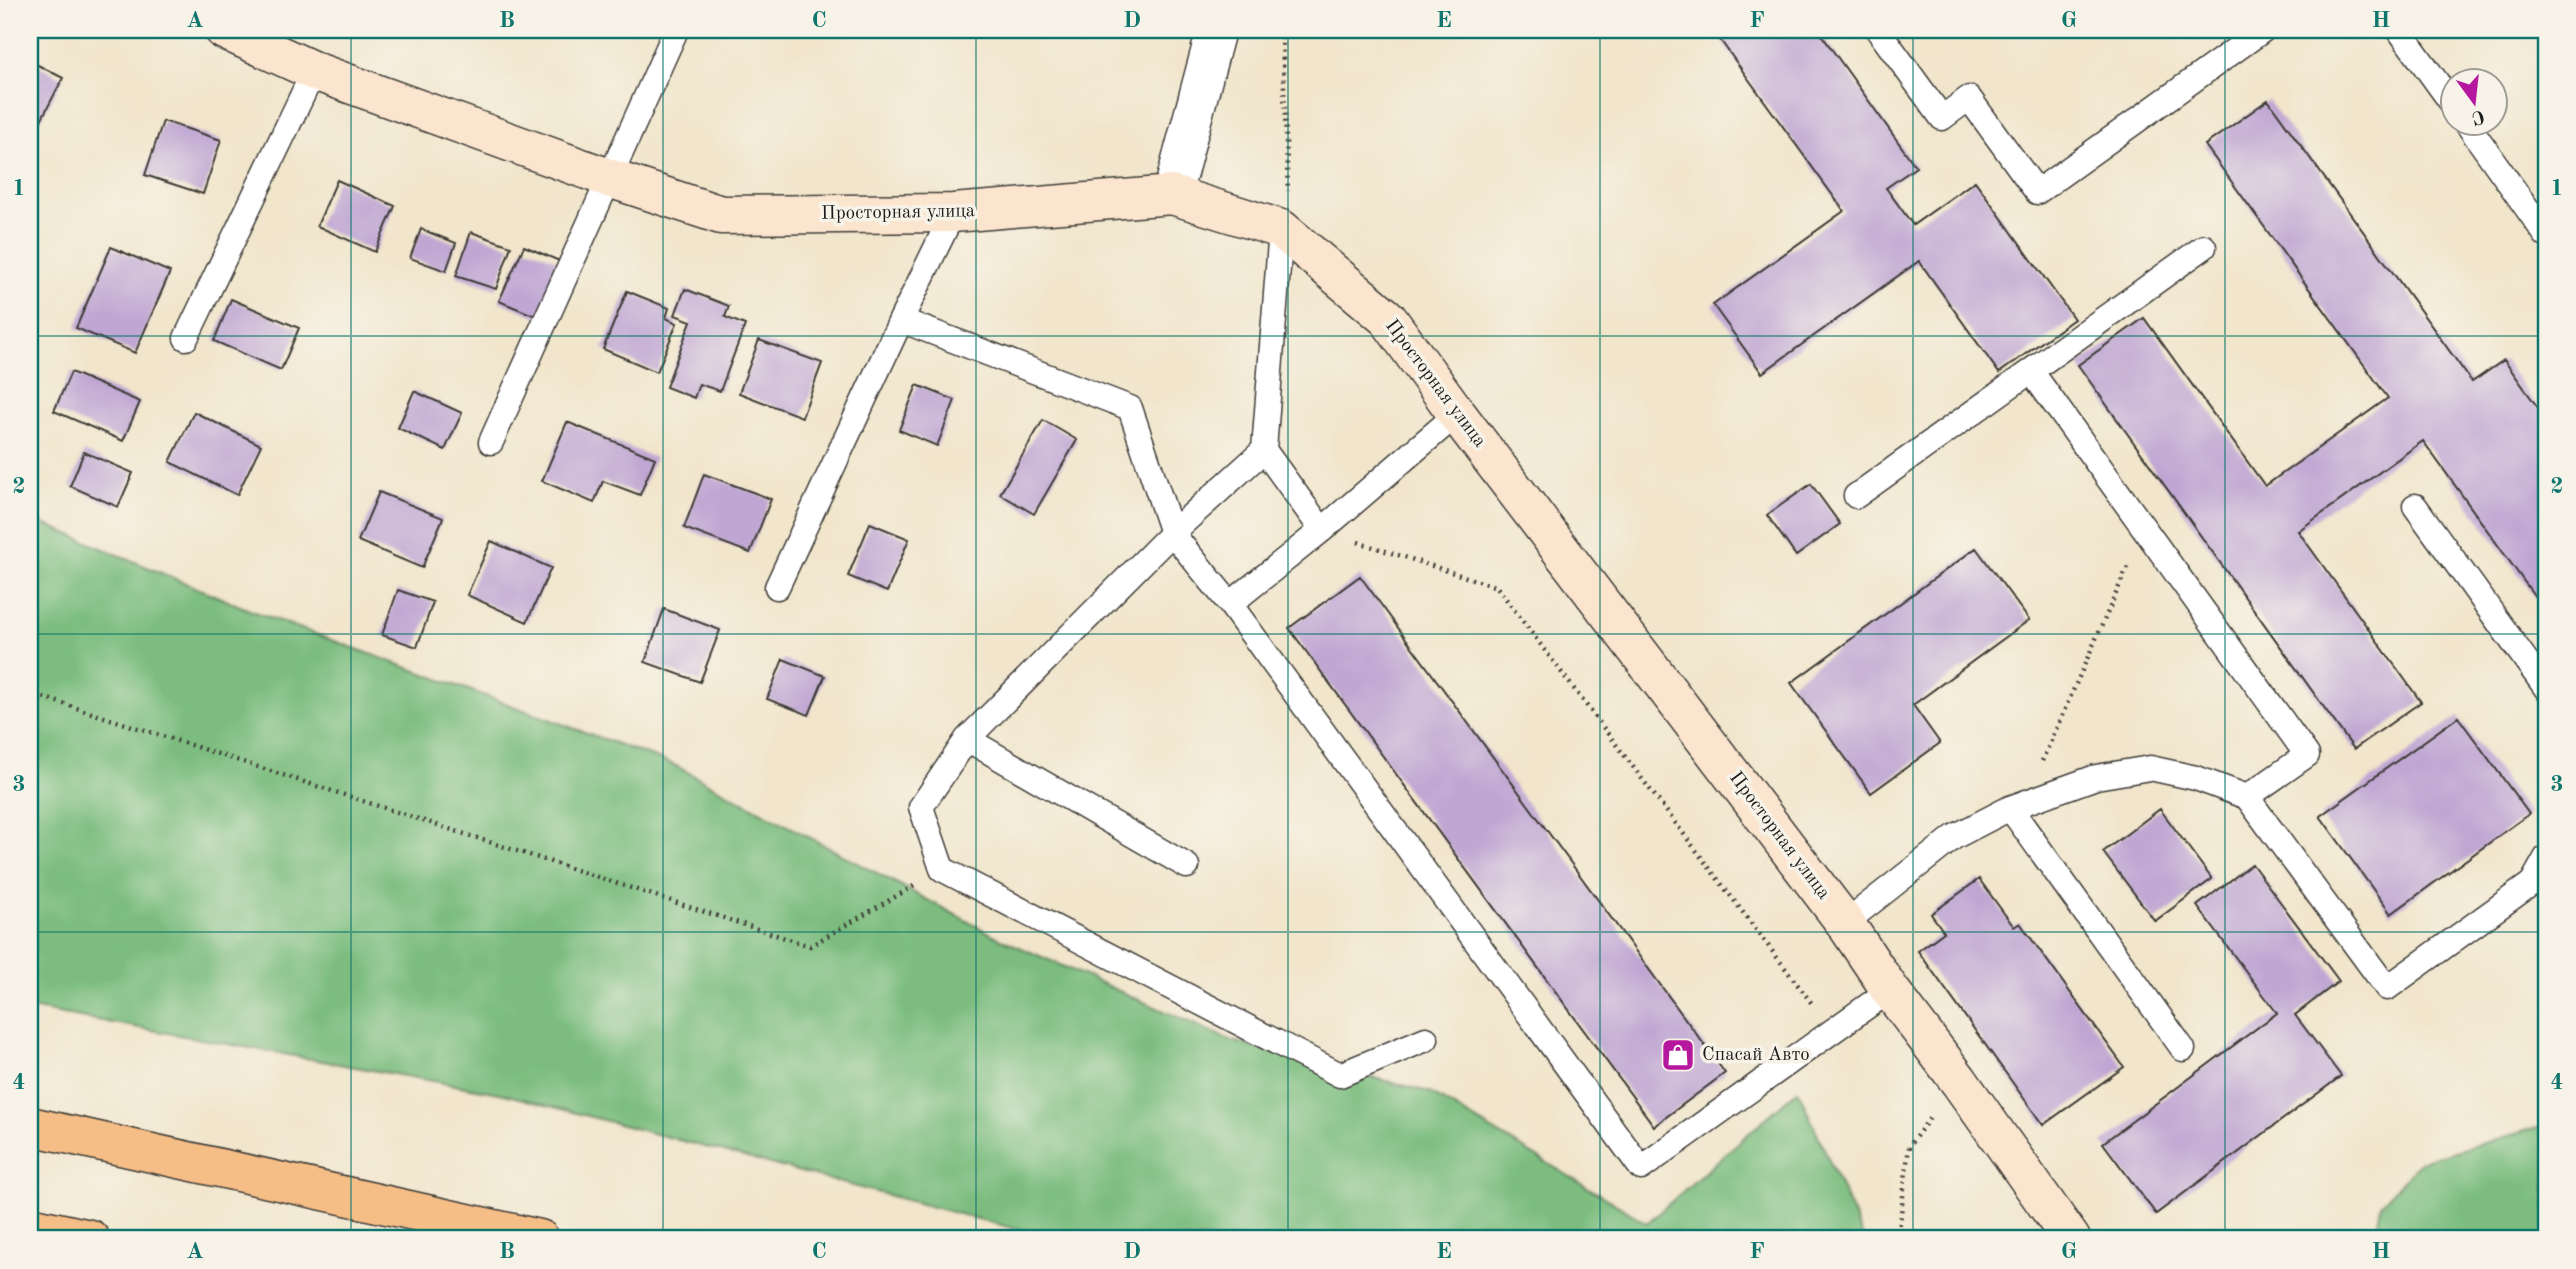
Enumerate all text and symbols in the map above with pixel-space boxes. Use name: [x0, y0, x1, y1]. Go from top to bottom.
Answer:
text: A: [186, 9, 204, 32]
text: B: [499, 9, 515, 32]
text: C: [811, 9, 827, 32]
text: D: [1123, 9, 1141, 32]
text: E: [1436, 9, 1452, 32]
text: F: [1749, 9, 1765, 32]
text: G: [2061, 9, 2077, 32]
text: H: [2372, 9, 2390, 32]
north arrow: [2440, 66, 2510, 136]
text: С: [2469, 105, 2486, 127]
text: 1: [12, 177, 26, 200]
text: 1: [2550, 177, 2564, 200]
street label: Просторная улица: [821, 202, 976, 224]
street label: Просторная улица: [1381, 317, 1489, 452]
text: 2: [12, 475, 26, 498]
text: 2: [2550, 475, 2564, 498]
street label: Просторная улица: [1725, 769, 1833, 904]
text: 3: [12, 773, 26, 796]
text: 3: [2550, 773, 2564, 796]
shop icon: Спасай Авто: [1659, 1036, 1697, 1074]
place label: Спасай Авто: [1702, 1046, 1810, 1065]
text: 4: [12, 1071, 26, 1094]
text: 4: [2550, 1071, 2564, 1094]
text: A: [186, 1240, 204, 1263]
text: B: [499, 1240, 515, 1263]
text: C: [811, 1240, 827, 1263]
text: D: [1123, 1240, 1141, 1263]
text: E: [1436, 1240, 1452, 1263]
text: F: [1749, 1240, 1765, 1263]
text: G: [2061, 1240, 2077, 1263]
text: H: [2372, 1240, 2390, 1263]

